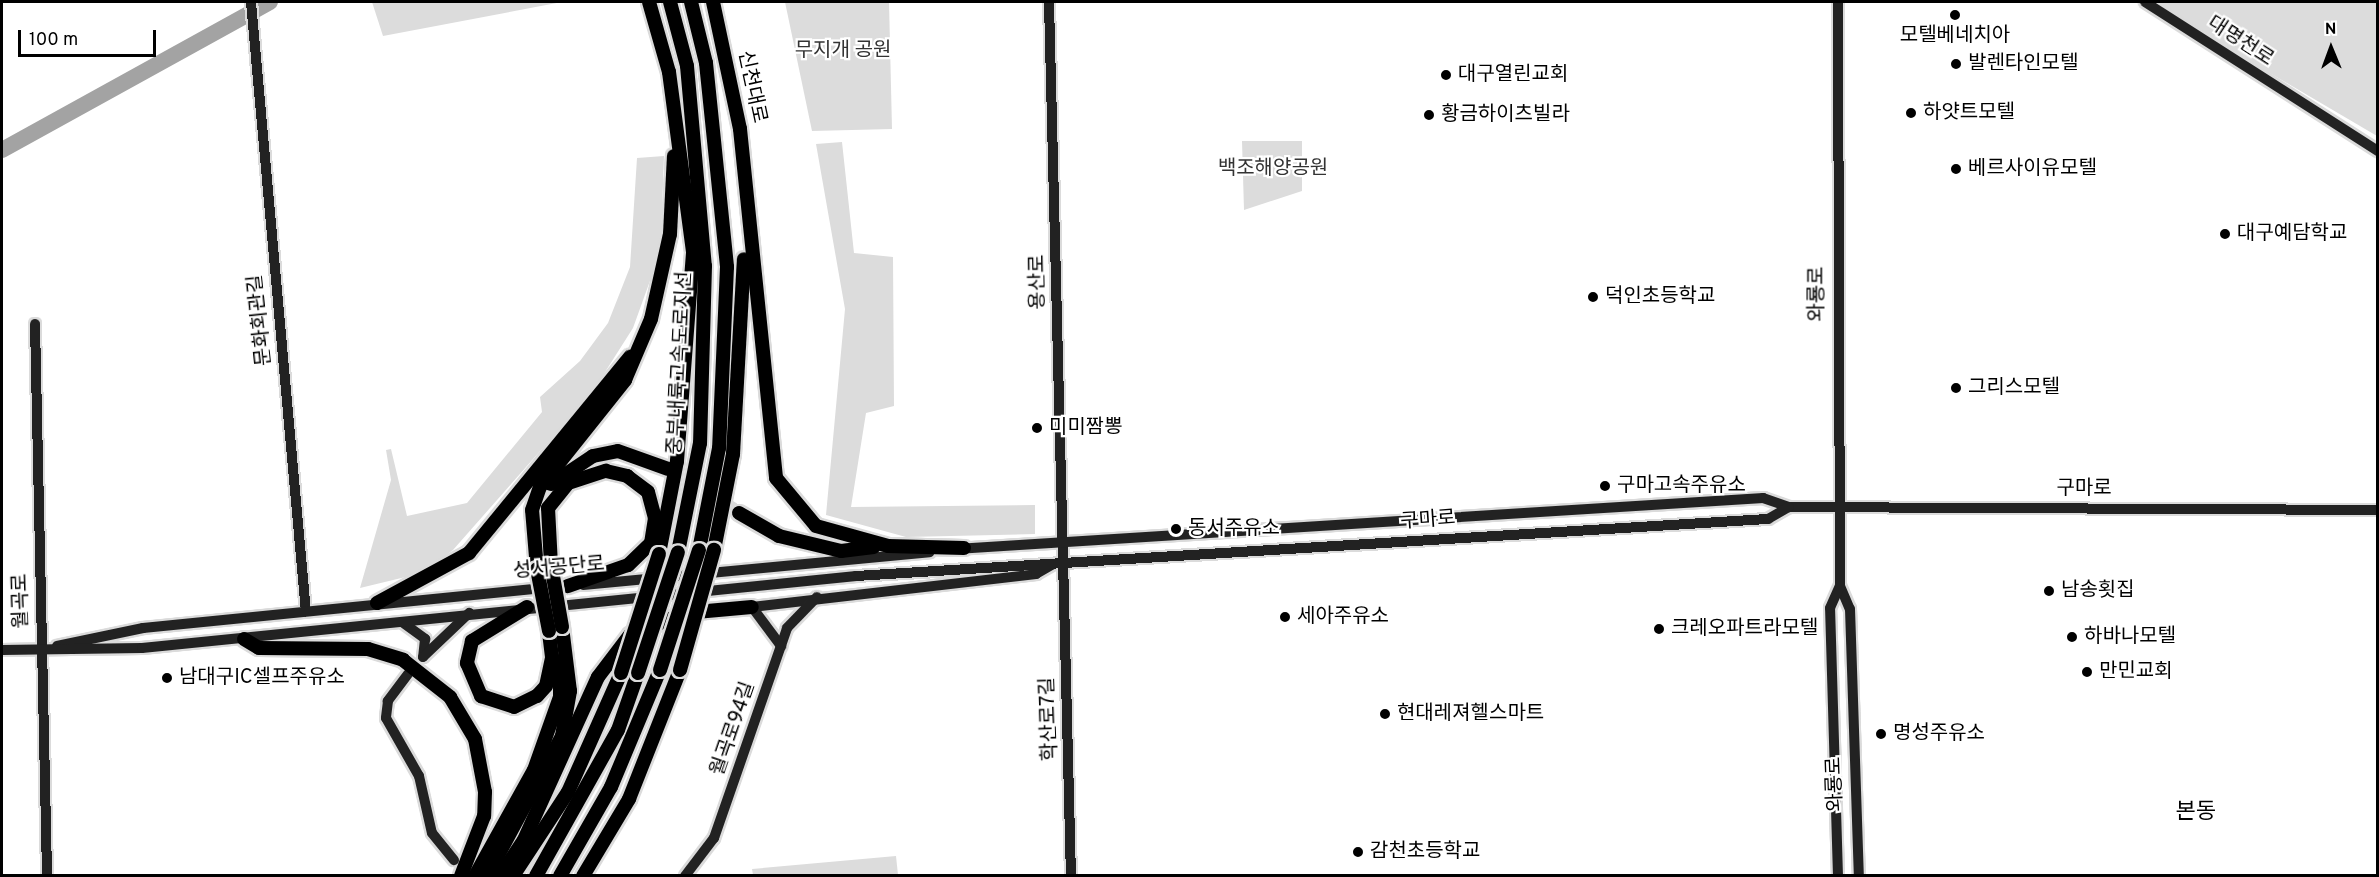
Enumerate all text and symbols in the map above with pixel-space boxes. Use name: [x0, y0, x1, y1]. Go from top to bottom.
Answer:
marker: 모텔베네치아: [1948, 8, 1962, 22]
street label: 대명천로: [2203, 12, 2277, 72]
scale bar: [21, 18, 159, 56]
north arrow: [2301, 18, 2361, 78]
text: N: [2325, 20, 2337, 40]
place label: 모텔베네치아: [1900, 24, 2010, 48]
text: 100 m: [29, 29, 78, 52]
park label: 무지개 공원: [795, 39, 891, 63]
street label: 신천대로: [732, 49, 770, 125]
place label: 발렌타인모텔: [1968, 52, 2078, 76]
marker: 발렌타인모텔: [1949, 57, 1963, 71]
place label: 대구열린교회: [1458, 63, 1568, 87]
marker: 대구열린교회: [1439, 68, 1453, 82]
place label: 하얏트모텔: [1923, 101, 2015, 125]
place label: 황금하이츠빌라: [1441, 103, 1570, 127]
marker: 하얏트모텔: [1904, 106, 1918, 120]
marker: 황금하이츠빌라: [1422, 108, 1436, 122]
park label: 백조해양공원: [1218, 157, 1328, 181]
place label: 베르사이유모텔: [1968, 157, 2097, 181]
marker: 베르사이유모텔: [1949, 162, 1963, 176]
place label: 대구예담학교: [2237, 222, 2347, 246]
marker: 대구예담학교: [2218, 227, 2232, 241]
street label: 용산로: [1027, 254, 1051, 310]
street label: 와룡로: [1806, 266, 1830, 322]
street label: 중부내륙고속도로지선: [664, 270, 698, 456]
street label: 문화회관길: [244, 273, 278, 367]
place label: 덕인초등학교: [1605, 285, 1715, 309]
marker: 덕인초등학교: [1586, 290, 1600, 304]
place label: 그리스모텔: [1968, 376, 2060, 400]
marker: 그리스모텔: [1949, 381, 1963, 395]
place label: 미미짬뽕: [1049, 416, 1123, 440]
marker: 미미짬뽕: [1030, 421, 1044, 435]
place label: 구마고속주유소: [1617, 474, 1746, 498]
street label: 구마로: [2056, 477, 2112, 501]
marker: 구마고속주유소: [1598, 479, 1612, 493]
street label: 구마로: [1400, 507, 1456, 535]
place label: 동서주유소: [1188, 517, 1280, 541]
marker: 동서주유소: [1169, 522, 1183, 536]
street label: 성서공단로: [512, 553, 606, 585]
street label: 월곡로: [9, 573, 35, 629]
place label: 남송횟집: [2061, 579, 2135, 603]
marker: 남송횟집: [2042, 584, 2056, 598]
place label: 세아주유소: [1297, 605, 1389, 629]
marker: 세아주유소: [1278, 610, 1292, 624]
place label: 크레오파트라모텔: [1671, 617, 1818, 641]
marker: 크레오파트라모텔: [1652, 622, 1666, 636]
place label: 하바나모텔: [2084, 625, 2176, 649]
marker: 하바나모텔: [2065, 630, 2079, 644]
place label: 만민교회: [2099, 660, 2173, 684]
marker: 만민교회: [2080, 665, 2094, 679]
place label: 남대구IC셀프주유소: [179, 666, 345, 690]
marker: 남대구IC셀프주유소: [160, 671, 174, 685]
street label: 학산로7길: [1037, 677, 1063, 761]
street label: 월곡로94길: [707, 679, 761, 779]
place label: 현대레져헬스마트: [1397, 702, 1544, 726]
marker: 현대레져헬스마트: [1378, 707, 1392, 721]
place label: 명성주유소: [1893, 722, 1985, 746]
marker: 명성주유소: [1874, 727, 1888, 741]
street label: 와룡로: [1823, 756, 1849, 812]
district label: 본동: [2176, 800, 2216, 826]
place label: 감천초등학교: [1370, 840, 1480, 864]
marker: 감천초등학교: [1351, 845, 1365, 859]

